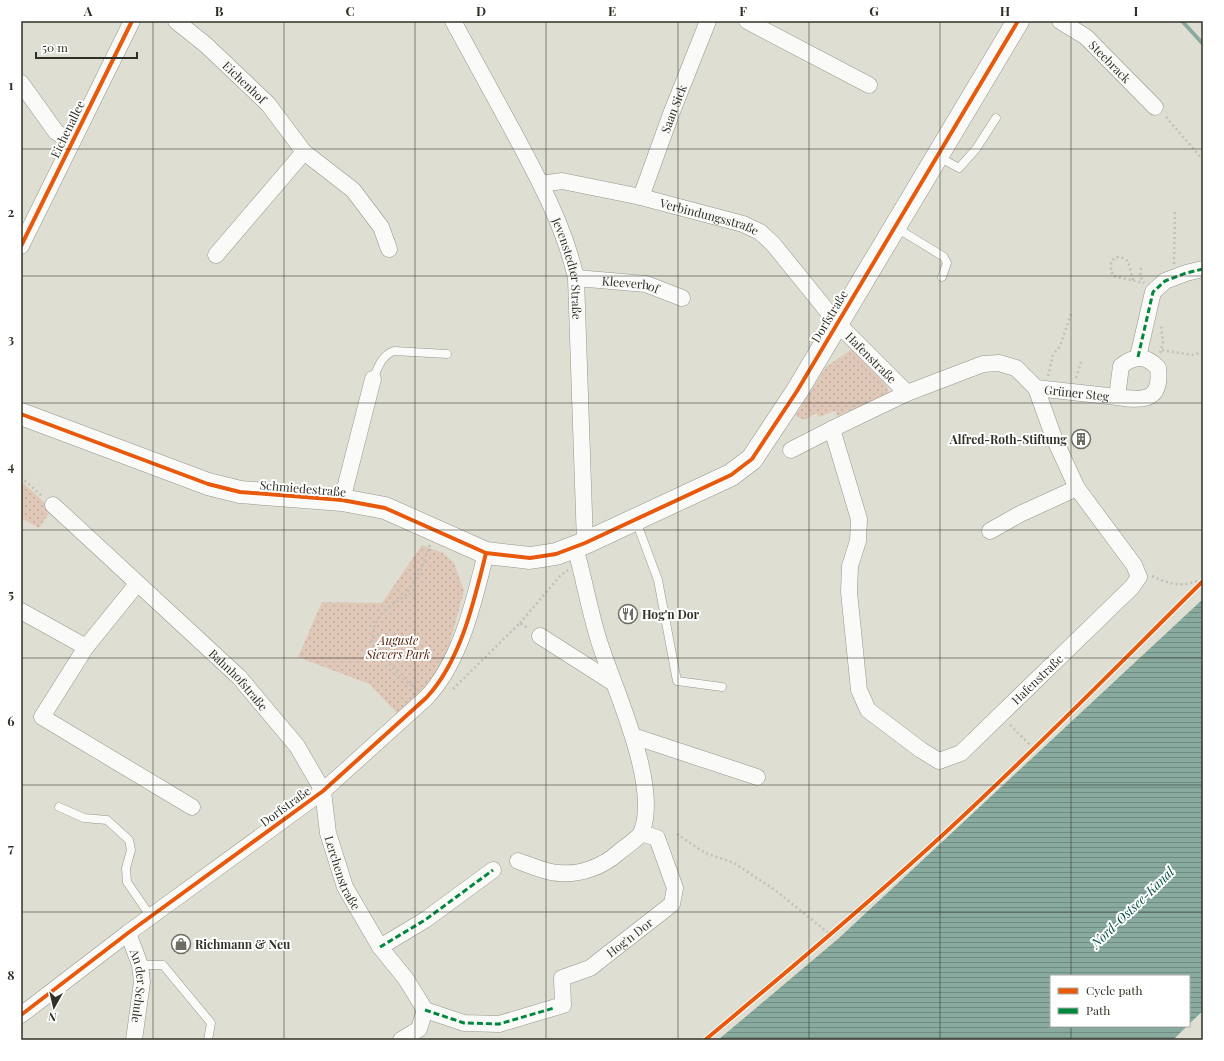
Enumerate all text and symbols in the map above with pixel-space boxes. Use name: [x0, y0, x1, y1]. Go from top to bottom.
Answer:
text: A: [83, 2, 93, 19]
text: B: [215, 2, 224, 19]
text: C: [345, 2, 355, 19]
text: D: [476, 2, 486, 19]
text: E: [608, 2, 616, 19]
text: F: [739, 2, 747, 19]
text: G: [869, 2, 879, 19]
text: H: [1000, 2, 1010, 19]
text: I: [1134, 2, 1139, 19]
scale bar: [36, 34, 137, 60]
street label: Steebrack: [1086, 37, 1135, 86]
text: 50 m: [42, 39, 68, 55]
street label: Eichenhof: [220, 57, 271, 107]
text: 1: [9, 76, 14, 93]
street label: Saan Sick: [657, 82, 690, 135]
street label: Eichenallee: [46, 98, 88, 160]
street label: Verbindungsstraße: [657, 194, 762, 238]
text: 2: [8, 203, 15, 220]
street label: Jevenstedter Straße: [549, 214, 585, 320]
street label: Kleeverhof: [601, 272, 663, 297]
street label: Dorfstraße: [807, 287, 851, 345]
street label: Hafenstraße: [842, 328, 900, 386]
text: 3: [8, 330, 14, 347]
street label: Grüner Steg: [1043, 381, 1111, 404]
building icon: Alfred-Roth-Stiftung: [1070, 428, 1092, 450]
place label: Alfred-Roth-Stiftung: [949, 431, 1067, 447]
text: 4: [8, 457, 15, 474]
street label: Schmiedestraße: [259, 476, 347, 500]
text: 5: [8, 585, 14, 602]
restaurant icon: Hog'n Dor: [617, 603, 639, 625]
place label: Hog'n Dor: [642, 606, 700, 622]
park label: Auguste Sievers Park: [365, 632, 430, 662]
street label: Bahnhofstraße: [206, 645, 272, 714]
street label: Hafenstraße: [1008, 650, 1066, 708]
text: 6: [7, 712, 15, 729]
street label: Dorfstraße: [257, 782, 313, 830]
street label: Lerchenstraße: [321, 833, 364, 913]
text: 7: [8, 839, 14, 856]
water label: Nord-Ostsee-Kanal: [1086, 862, 1178, 952]
street label: Hog'n Dor: [603, 914, 656, 960]
shop icon: Richmann & Neu: [170, 933, 192, 955]
place label: Richmann & Neu: [195, 936, 291, 952]
street label: An der Schule: [126, 946, 150, 1024]
text: 8: [7, 966, 15, 983]
legend: [1050, 975, 1190, 1027]
text: Cycle path: [1086, 982, 1143, 998]
north arrow: [34, 987, 74, 1027]
text: Path: [1086, 1002, 1110, 1018]
text: N: [48, 1009, 58, 1025]

